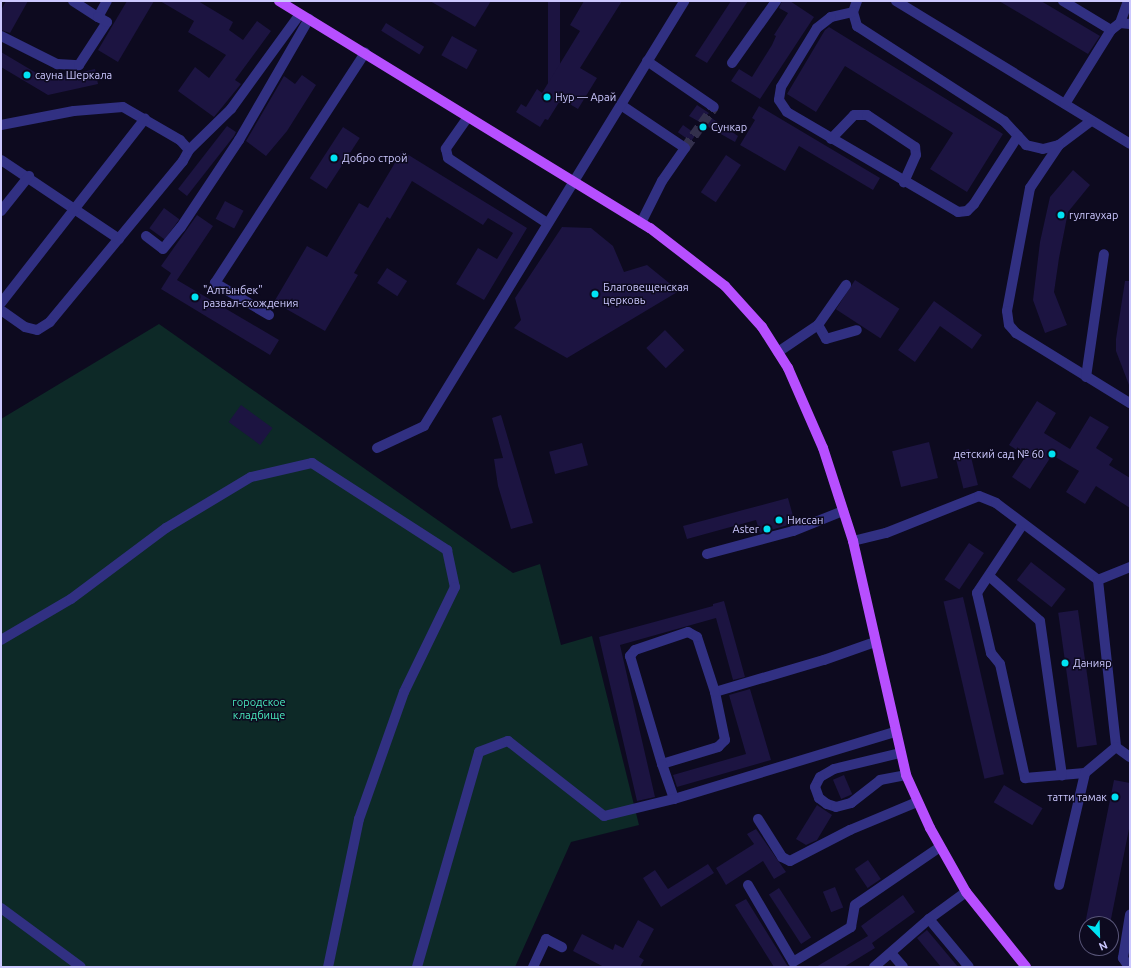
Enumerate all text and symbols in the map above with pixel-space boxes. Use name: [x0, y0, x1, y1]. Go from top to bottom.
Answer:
place label: сауна Шеркала: [35, 68, 112, 82]
marker: сауна Шеркала: [22, 70, 32, 80]
place label: Нур — Арай: [555, 90, 616, 104]
marker: Нур — Арай: [542, 92, 552, 102]
place label: Сункар: [711, 120, 747, 134]
marker: Сункар: [698, 122, 708, 132]
place label: Добро строй: [342, 151, 407, 165]
marker: Добро строй: [329, 153, 339, 163]
place label: гулгаухар: [1069, 208, 1118, 222]
marker: гулгаухар: [1056, 210, 1066, 220]
place label: Благовещенская церковь: [603, 281, 689, 307]
place label: "Алтынбек" развал-схождения: [203, 284, 299, 310]
marker: Благовещенская церковь: [590, 289, 600, 299]
marker: "Алтынбек" развал-схождения: [190, 292, 200, 302]
place label: детский сад № 60: [954, 447, 1044, 461]
marker: детский сад № 60: [1047, 449, 1057, 459]
place label: Ниссан: [787, 513, 823, 527]
marker: Ниссан: [774, 515, 784, 525]
place label: Aster: [732, 522, 759, 536]
marker: Aster: [762, 524, 772, 534]
place label: Данияр: [1073, 656, 1112, 670]
marker: Данияр: [1060, 658, 1070, 668]
park label: городское кладбище: [232, 696, 286, 722]
place label: татти тамак: [1048, 790, 1107, 804]
marker: татти тамак: [1110, 792, 1120, 802]
north arrow: [1079, 916, 1119, 956]
text: N: [1097, 939, 1109, 953]

